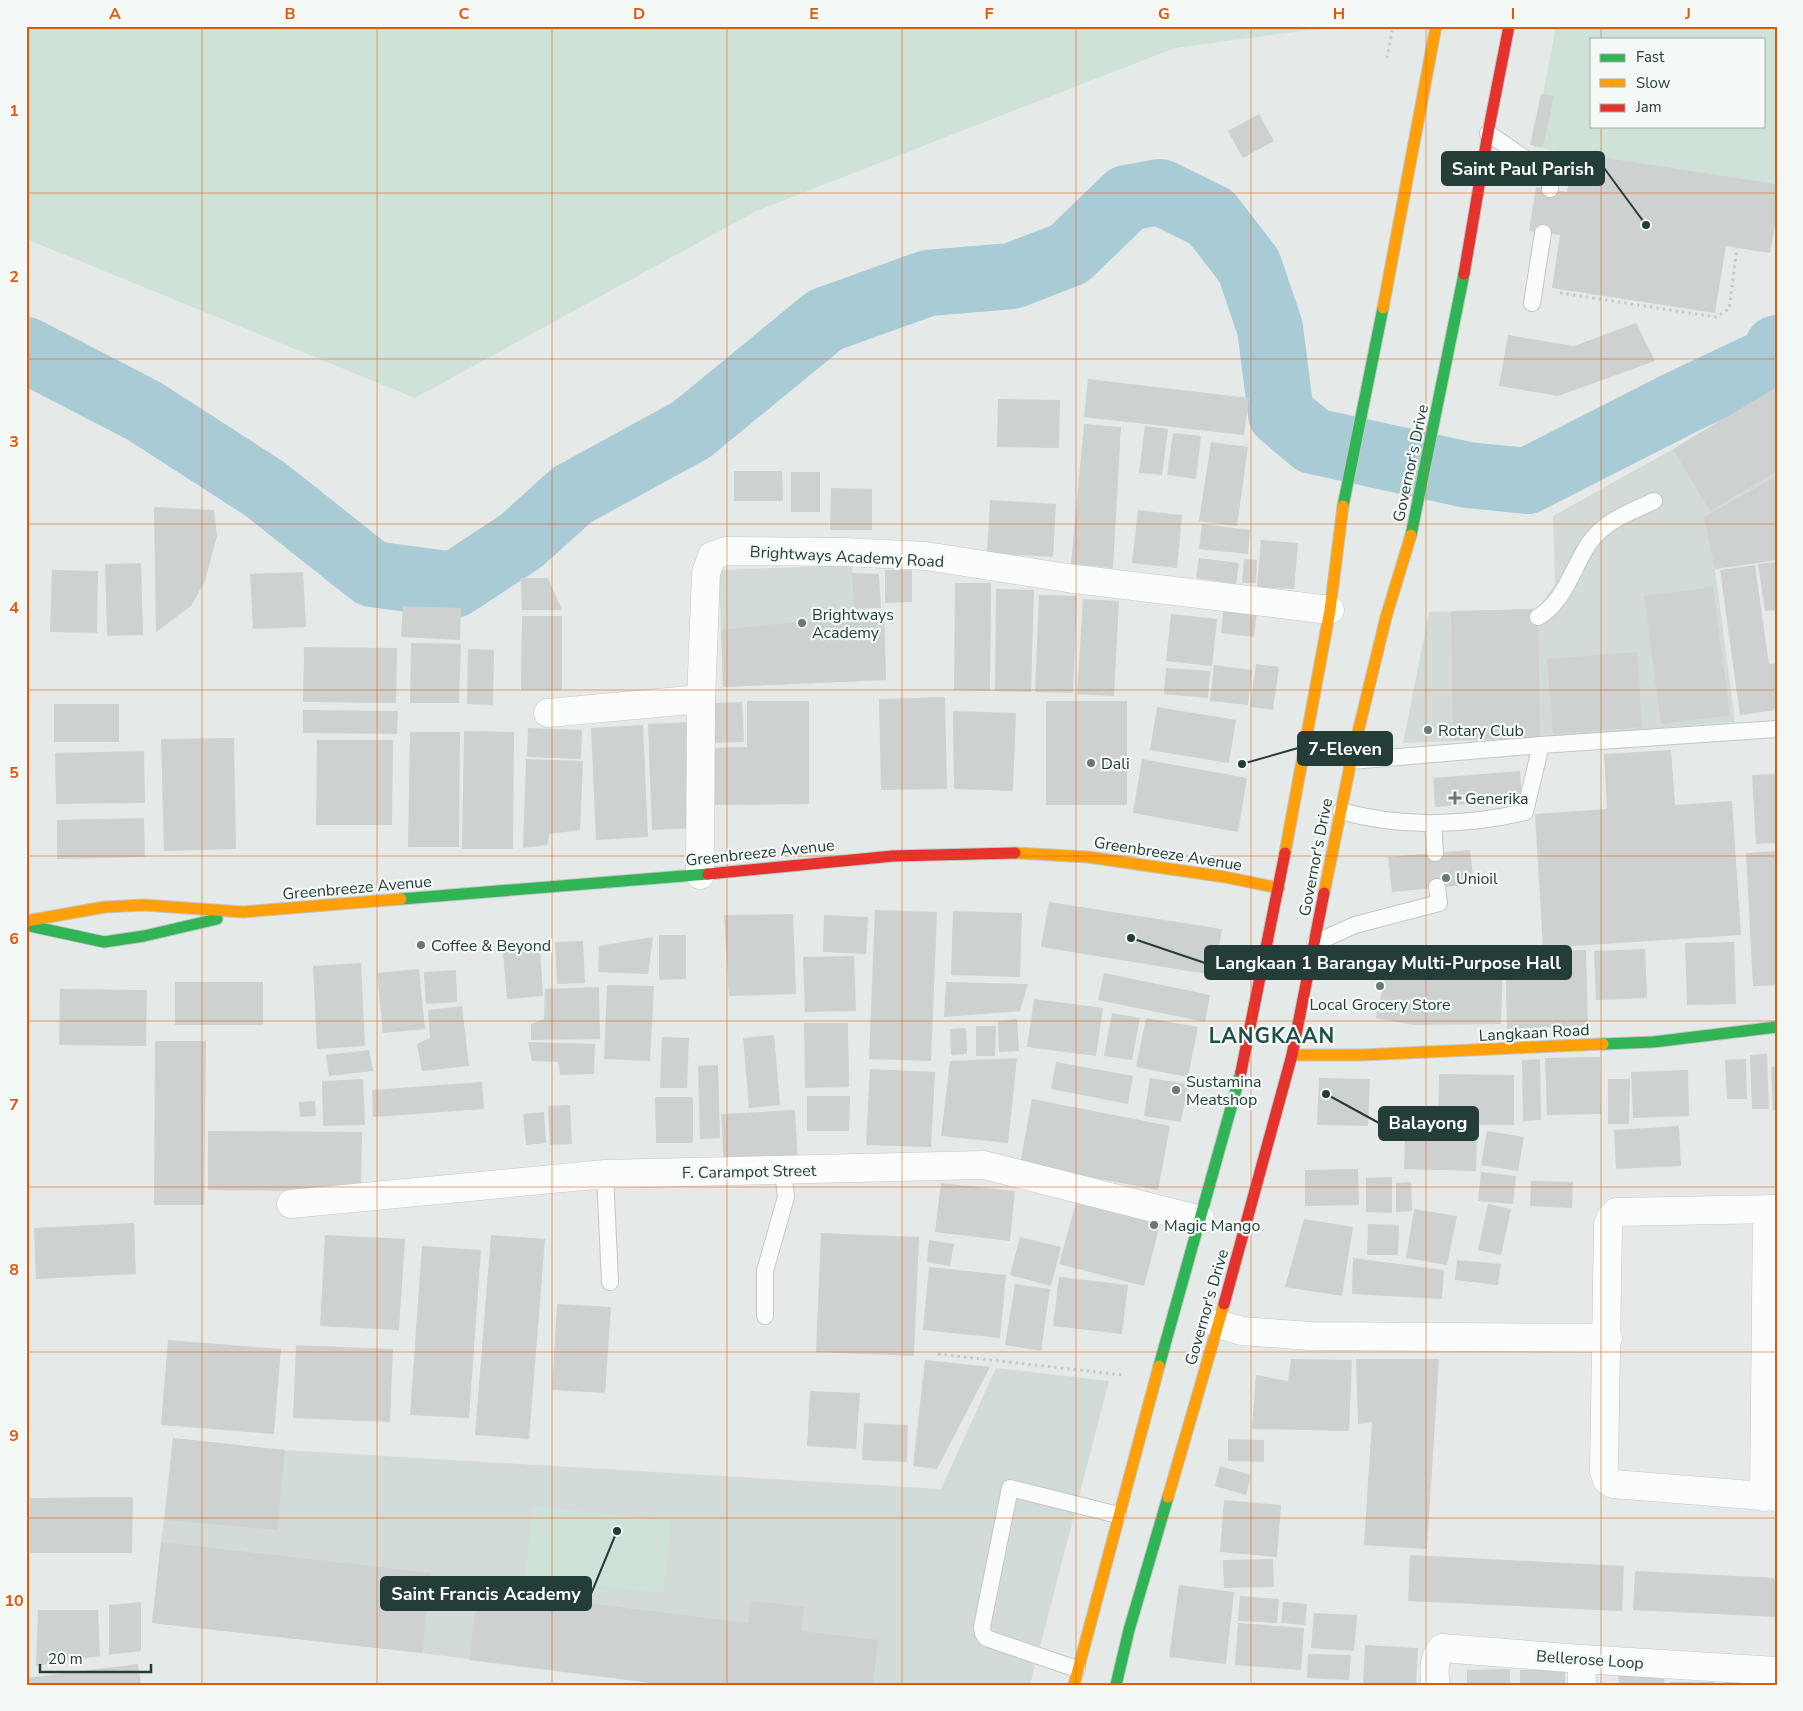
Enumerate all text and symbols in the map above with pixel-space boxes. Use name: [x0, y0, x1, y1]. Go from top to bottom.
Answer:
text: A: [109, 3, 121, 25]
text: B: [284, 3, 296, 25]
text: C: [459, 3, 470, 25]
text: D: [633, 3, 645, 25]
text: E: [809, 3, 819, 25]
text: F: [985, 3, 994, 25]
text: G: [1158, 3, 1170, 25]
text: H: [1333, 3, 1345, 25]
text: I: [1511, 3, 1515, 25]
text: J: [1684, 3, 1691, 25]
legend: [1590, 38, 1766, 128]
text: Fast: [1636, 47, 1665, 67]
text: Slow: [1636, 73, 1671, 93]
text: Jam: [1635, 97, 1662, 117]
text: 1: [9, 100, 19, 122]
callout: Saint Paul Parish: [1442, 152, 1604, 185]
text: Saint Paul Parish: [1452, 157, 1594, 181]
text: 2: [9, 266, 19, 288]
street label: Governor's Drive: [1388, 402, 1434, 524]
text: 3: [9, 431, 19, 453]
street label: Brightways Academy Road: [749, 541, 945, 573]
text: 4: [9, 597, 19, 619]
place label: Brightways Academy: [812, 604, 894, 644]
marker: Brightways Academy: [796, 617, 808, 629]
place label: Rotary Club: [1438, 720, 1524, 742]
marker: Rotary Club: [1422, 724, 1434, 736]
callout: 7-Eleven: [1298, 732, 1392, 765]
text: 7-Eleven: [1308, 737, 1382, 761]
place label: Dali: [1101, 753, 1130, 775]
marker: Dali: [1085, 757, 1097, 769]
text: 5: [9, 762, 19, 784]
place label: Generika: [1465, 788, 1529, 810]
marker: Generika: [1449, 792, 1461, 804]
street label: Governor's Drive: [1294, 796, 1338, 918]
street label: Greenbreeze Avenue: [1092, 831, 1243, 877]
street label: Greenbreeze Avenue: [685, 834, 836, 872]
place label: Unioil: [1456, 868, 1498, 890]
street label: Greenbreeze Avenue: [282, 871, 433, 905]
marker: Unioil: [1440, 872, 1452, 884]
text: 6: [9, 928, 19, 950]
place label: Coffee & Beyond: [431, 935, 551, 957]
marker: Coffee & Beyond: [415, 939, 427, 951]
callout: Langkaan 1 Barangay Multi-Purpose Hall: [1205, 946, 1571, 979]
text: Langkaan 1 Barangay Multi-Purpose Hall: [1215, 951, 1561, 975]
marker: Local Grocery Store: [1374, 980, 1386, 992]
place label: Local Grocery Store: [1310, 994, 1450, 1016]
street label: Langkaan Road: [1478, 1019, 1590, 1047]
district label: LANGKAAN: [1209, 1022, 1335, 1050]
place label: Sustamina Meatshop: [1186, 1071, 1262, 1111]
marker: Sustamina Meatshop: [1170, 1084, 1182, 1096]
text: 7: [9, 1094, 19, 1116]
callout: Balayong: [1379, 1107, 1478, 1140]
text: Balayong: [1389, 1111, 1467, 1135]
street label: F. Carampot Street: [682, 1160, 817, 1184]
place label: Magic Mango: [1164, 1215, 1260, 1237]
marker: Magic Mango: [1148, 1219, 1160, 1231]
street label: Governor's Drive: [1180, 1247, 1234, 1368]
text: 8: [9, 1259, 19, 1281]
text: 9: [9, 1425, 19, 1447]
callout: Saint Francis Academy: [381, 1577, 591, 1610]
text: Saint Francis Academy: [391, 1582, 581, 1606]
text: 10: [4, 1590, 24, 1612]
scale bar: [40, 1641, 151, 1673]
street label: Bellerose Loop: [1535, 1645, 1644, 1675]
text: 20 m: [48, 1649, 83, 1669]

